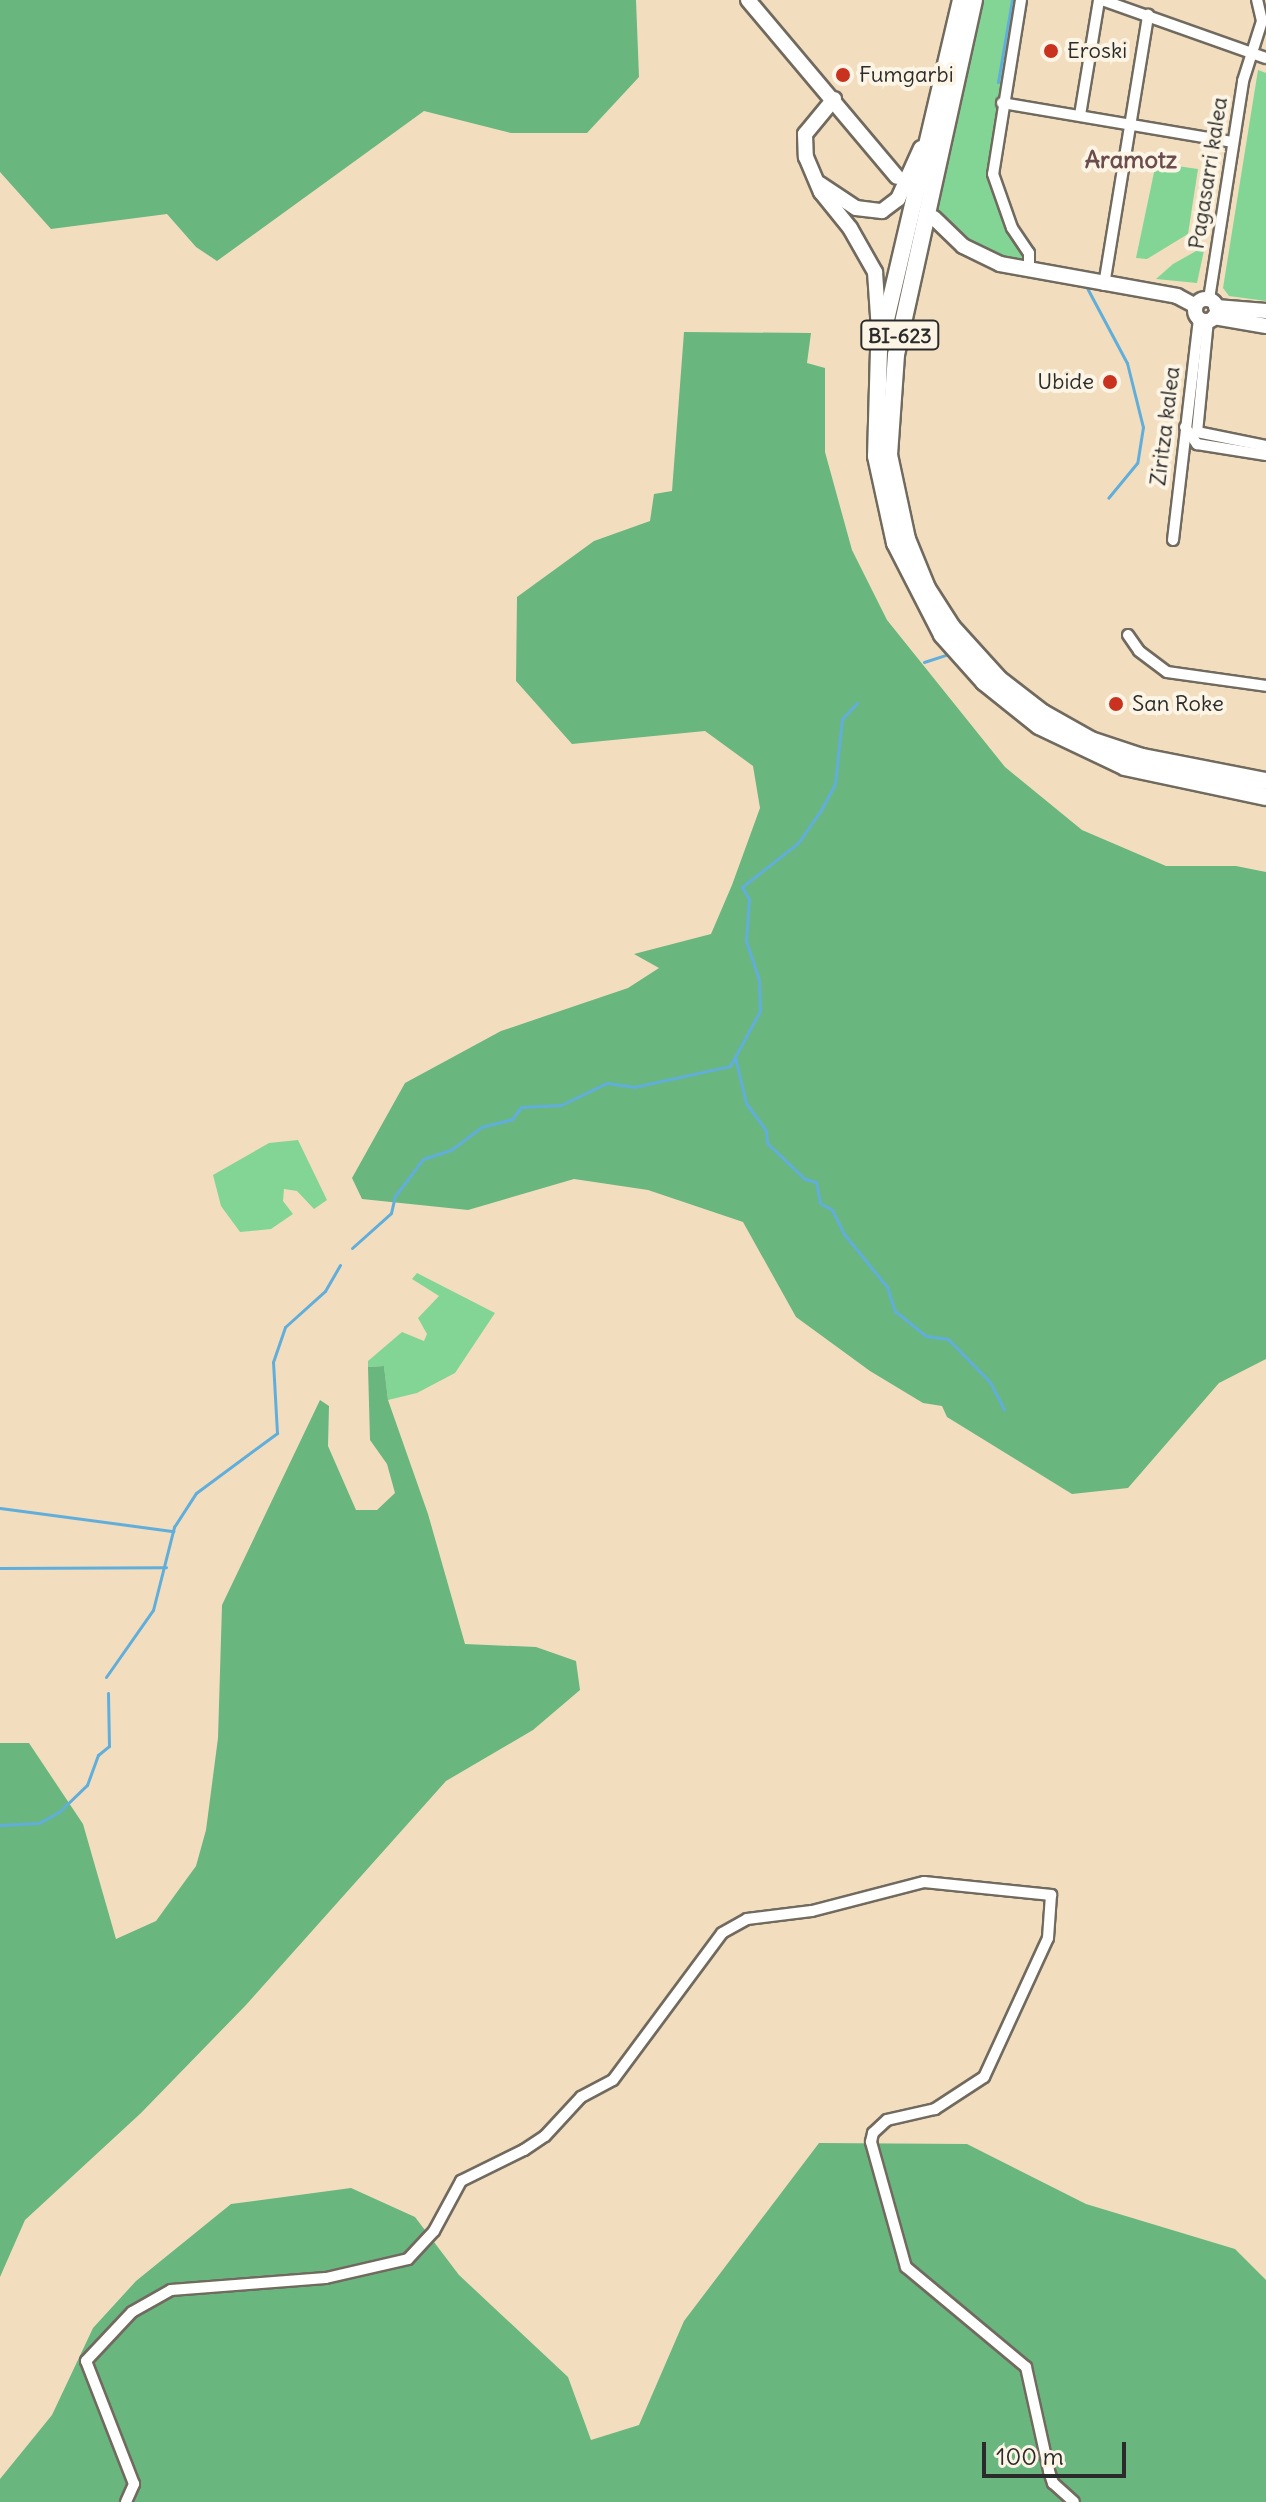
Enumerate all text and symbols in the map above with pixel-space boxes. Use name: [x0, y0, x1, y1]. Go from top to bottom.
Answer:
place label: Eroski: [1067, 38, 1127, 64]
marker: Eroski: [1042, 42, 1060, 60]
place label: Fumgarbi: [859, 62, 954, 88]
marker: Fumgarbi: [834, 66, 852, 84]
street label: Pagasarri kalea: [1183, 95, 1233, 251]
district label: Aramotz: [1085, 146, 1177, 174]
road number: BI-623: [860, 319, 940, 351]
street label: Ziritza kalea: [1145, 365, 1185, 487]
place label: Ubide: [1037, 369, 1094, 395]
marker: Ubide: [1101, 373, 1119, 391]
place label: San Roke: [1132, 691, 1224, 717]
marker: San Roke: [1107, 695, 1125, 713]
scale bar: [986, 2426, 1130, 2476]
text: 100 m: [996, 2441, 1064, 2471]

